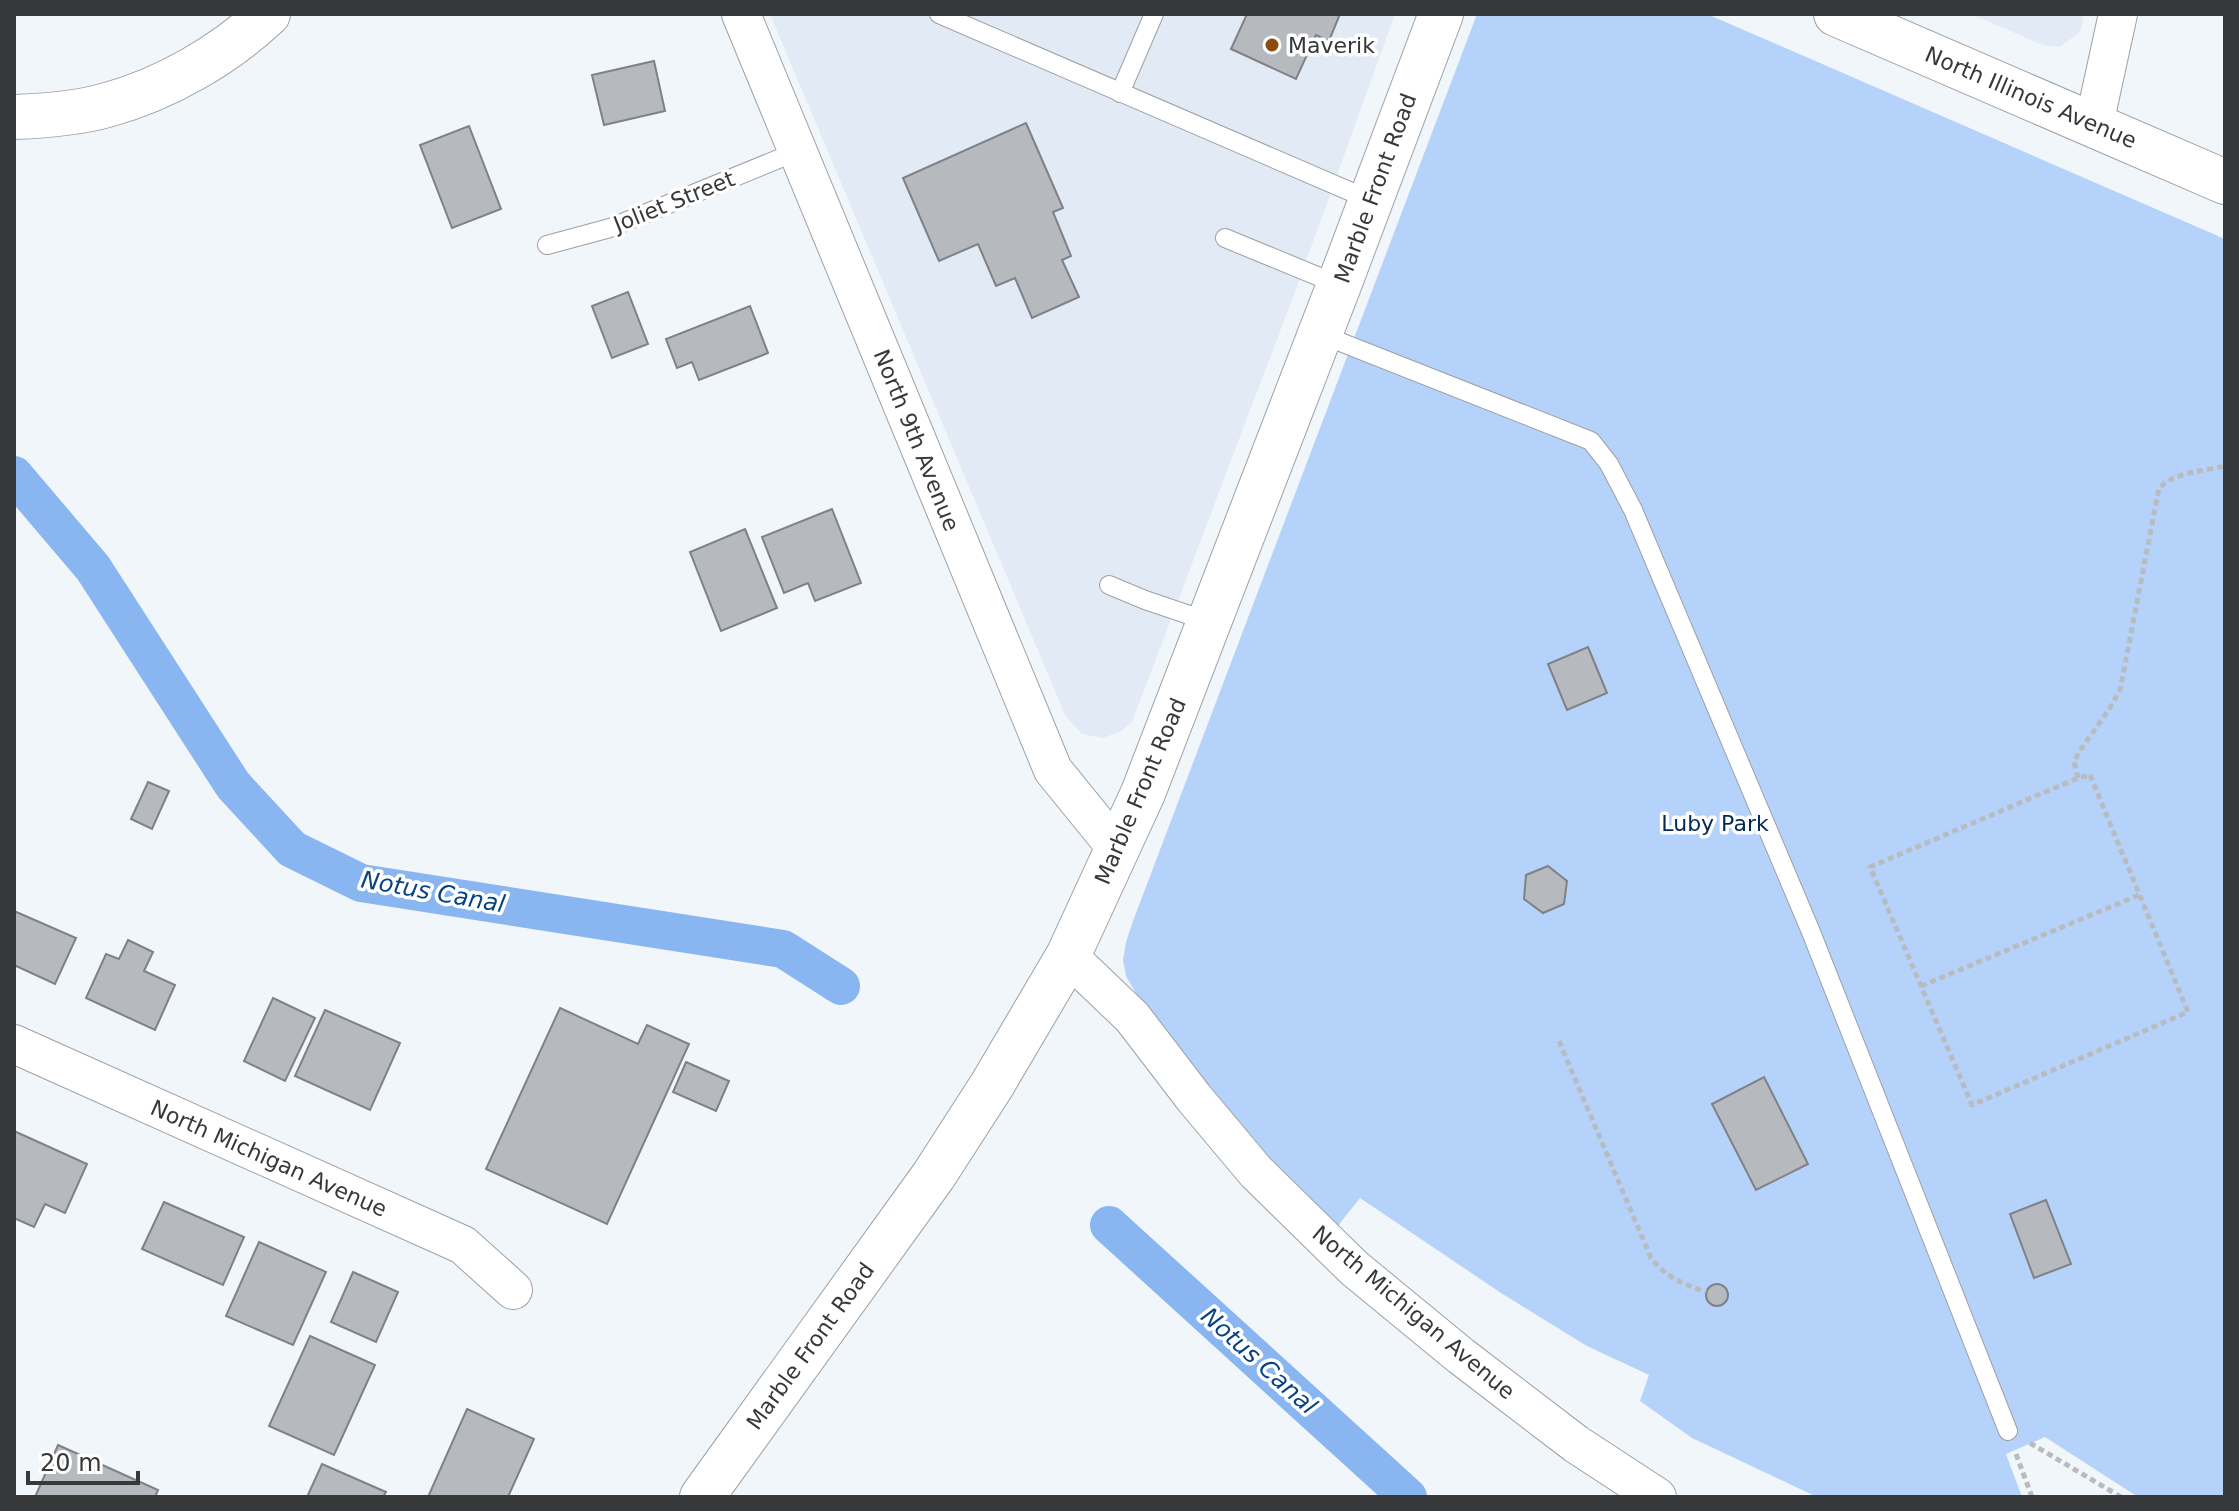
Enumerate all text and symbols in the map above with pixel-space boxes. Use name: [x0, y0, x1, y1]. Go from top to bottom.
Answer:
place label: Maverik: [1288, 33, 1375, 58]
marker: Maverik: [1263, 36, 1281, 54]
street label: North Illinois Avenue: [1921, 42, 2140, 153]
street label: Marble Front Road: [1330, 90, 1421, 286]
street label: Joliet Street: [608, 166, 739, 238]
street label: North 9th Avenue: [869, 346, 964, 535]
street label: Marble Front Road: [1090, 694, 1191, 888]
park label: Luby Park: [1661, 811, 1769, 836]
water label: Notus Canal: [359, 866, 507, 918]
street label: North Michigan Avenue: [147, 1095, 391, 1222]
street label: North Michigan Avenue: [1308, 1221, 1520, 1404]
street label: Marble Front Road: [742, 1258, 879, 1435]
water label: Notus Canal: [1196, 1302, 1323, 1420]
scale bar: [28, 1435, 138, 1485]
text: 20 m: [40, 1449, 102, 1477]

